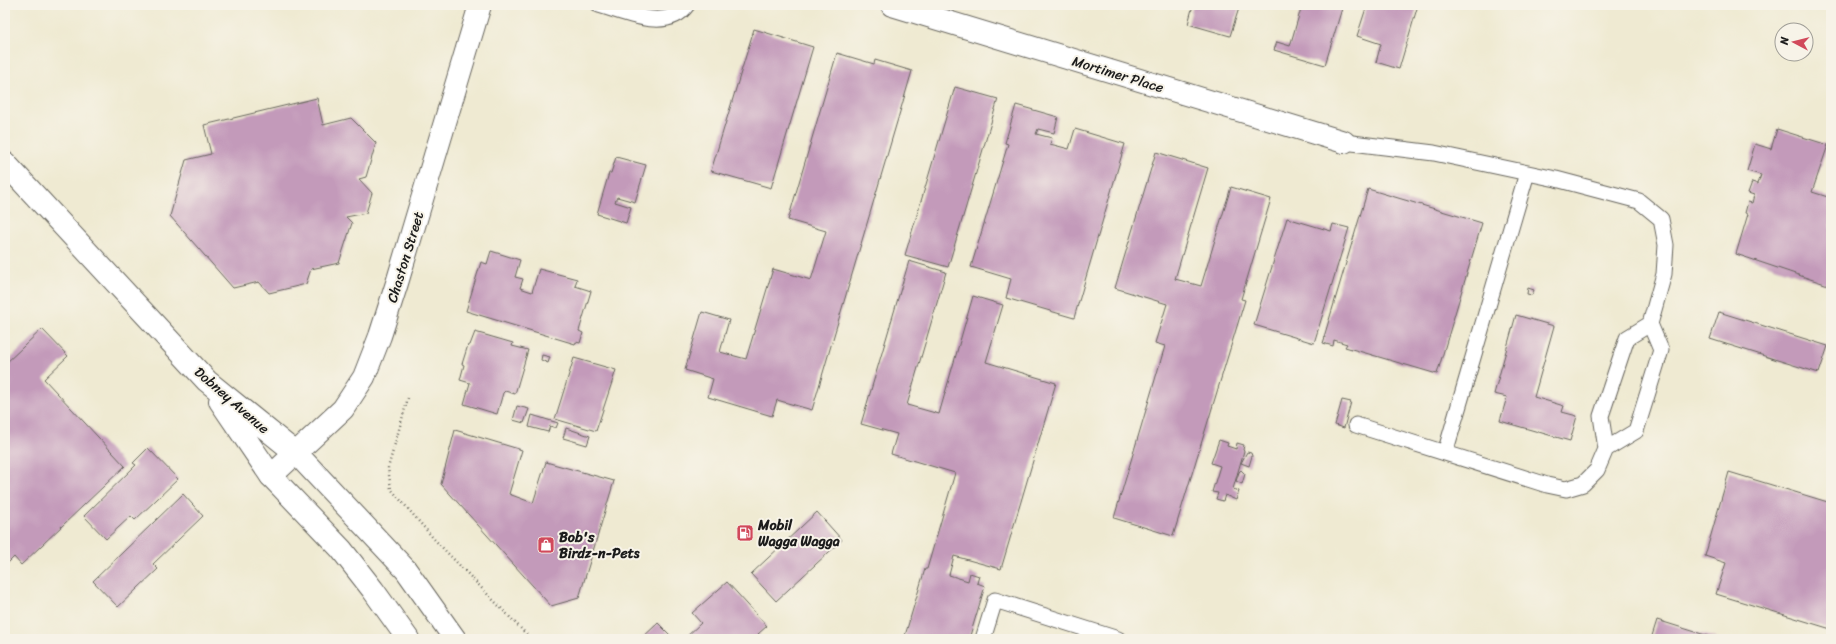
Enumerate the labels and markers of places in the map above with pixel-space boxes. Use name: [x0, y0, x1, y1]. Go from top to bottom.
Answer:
place label: Mobil Wagga Wagga: [757, 513, 840, 554]
fuel station icon: Mobil Wagga Wagga: [735, 523, 755, 543]
place label: Bob's Birdz-n-Pets: [559, 525, 640, 566]
shop icon: Bob's Birdz-n-Pets: [536, 535, 556, 555]

